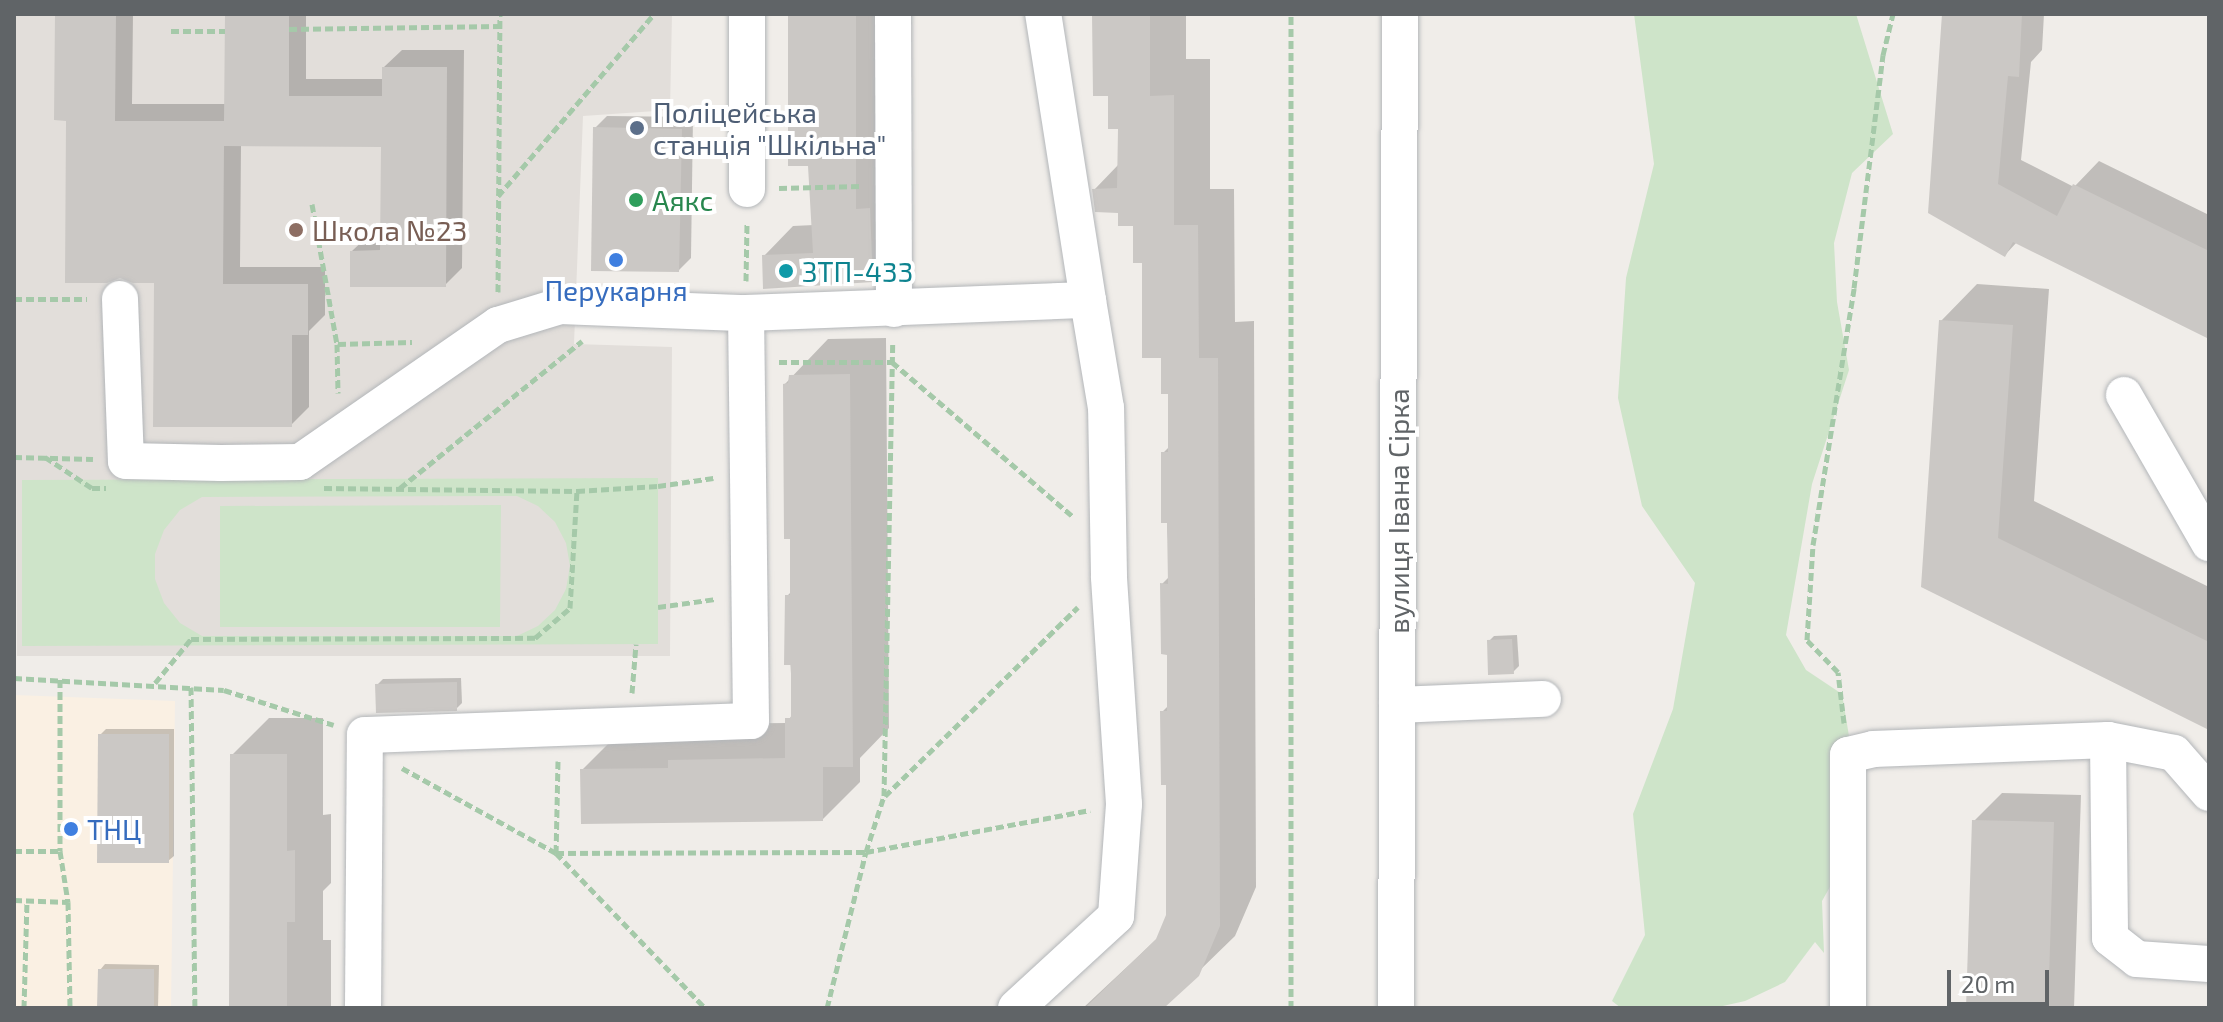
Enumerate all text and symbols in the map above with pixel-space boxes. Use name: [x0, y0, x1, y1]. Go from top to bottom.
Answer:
place label: Поліцейська станція "Шкільна": [653, 95, 887, 161]
marker: Поліцейська станція "Шкільна": [628, 119, 646, 137]
place label: Аякс: [652, 183, 713, 217]
marker: Аякс: [627, 191, 645, 209]
place label: Школа №23: [312, 213, 467, 247]
marker: Школа №23: [287, 221, 305, 239]
marker: Перукарня: [607, 251, 625, 269]
place label: ЗТП-433: [802, 254, 913, 288]
marker: ЗТП-433: [777, 262, 795, 280]
place label: Перукарня: [544, 273, 688, 307]
street label: вулиця Івана Сірка: [1381, 388, 1415, 634]
place label: ТНЦ: [87, 812, 141, 846]
marker: ТНЦ: [62, 820, 80, 838]
scale bar: [1951, 954, 2053, 1004]
text: 20 m: [1961, 969, 2015, 998]

